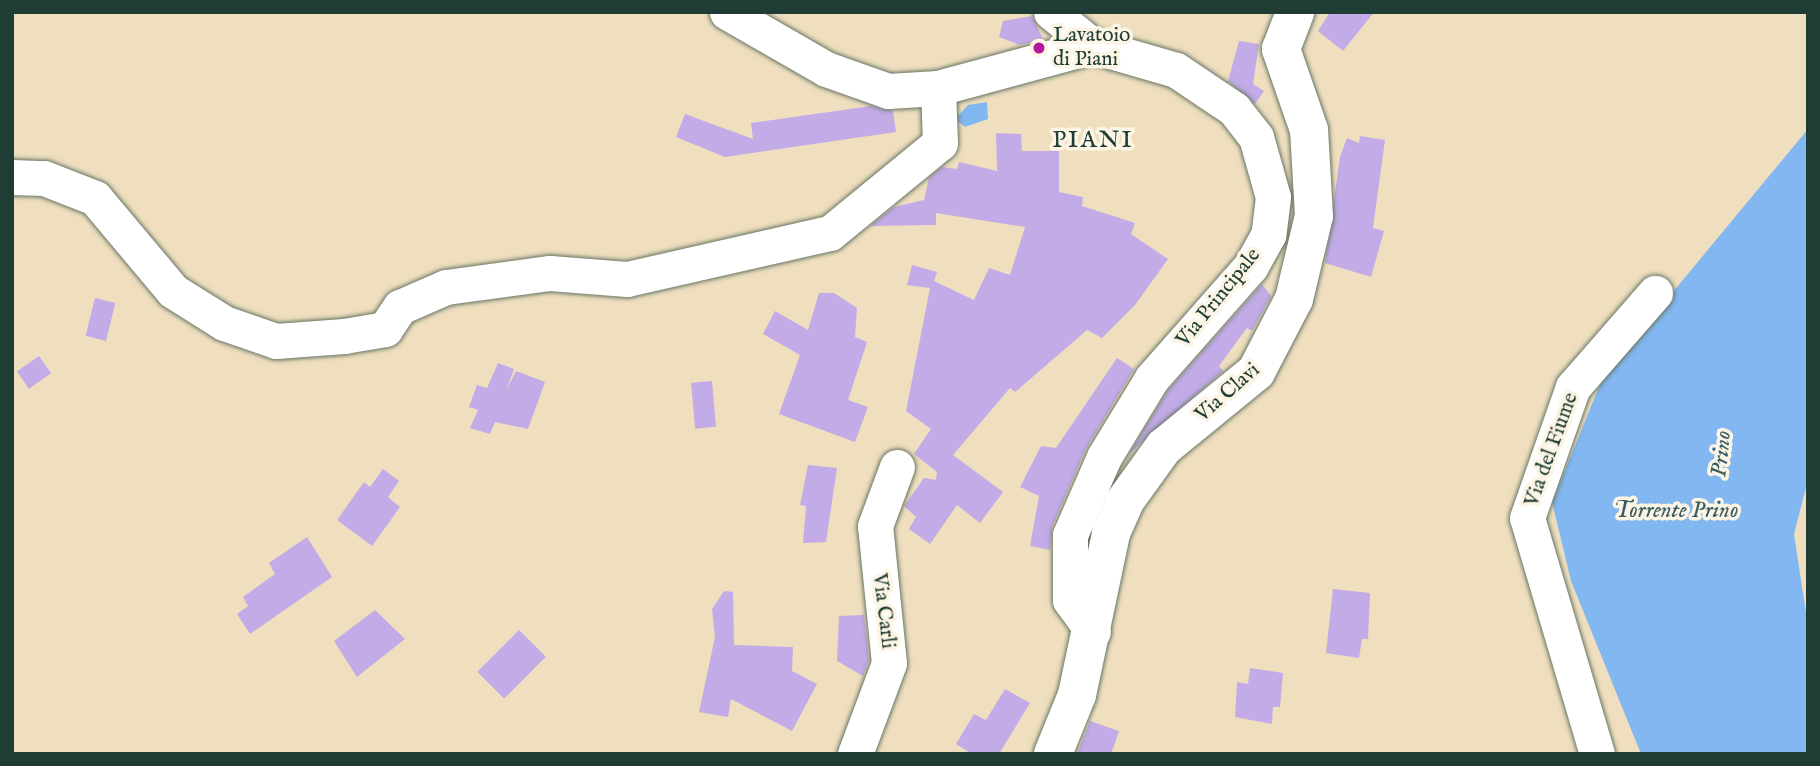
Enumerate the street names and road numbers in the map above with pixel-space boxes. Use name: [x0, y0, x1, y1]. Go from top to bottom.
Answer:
street label: Via Principale: [1171, 243, 1267, 353]
street label: Via Clavi: [1190, 358, 1266, 428]
street label: Via del Fiume: [1520, 389, 1584, 511]
street label: Via Carli: [866, 572, 900, 650]

